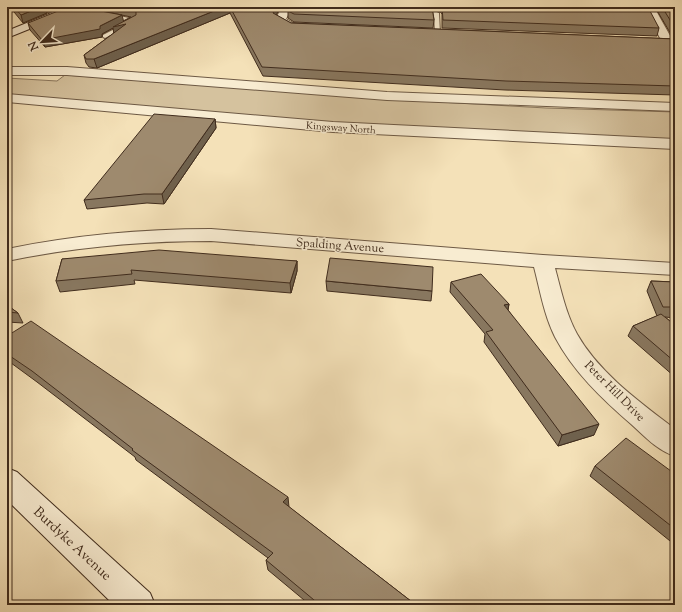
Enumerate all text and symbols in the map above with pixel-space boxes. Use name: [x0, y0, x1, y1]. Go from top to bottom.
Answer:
north arrow: [22, 22, 62, 62]
text: N: [25, 38, 43, 54]
street label: Kingsway North: [305, 119, 377, 138]
street label: Spalding Avenue: [295, 234, 385, 258]
street label: Peter Hill Drive: [580, 357, 649, 426]
street label: Burdyke Avenue: [28, 503, 115, 586]

